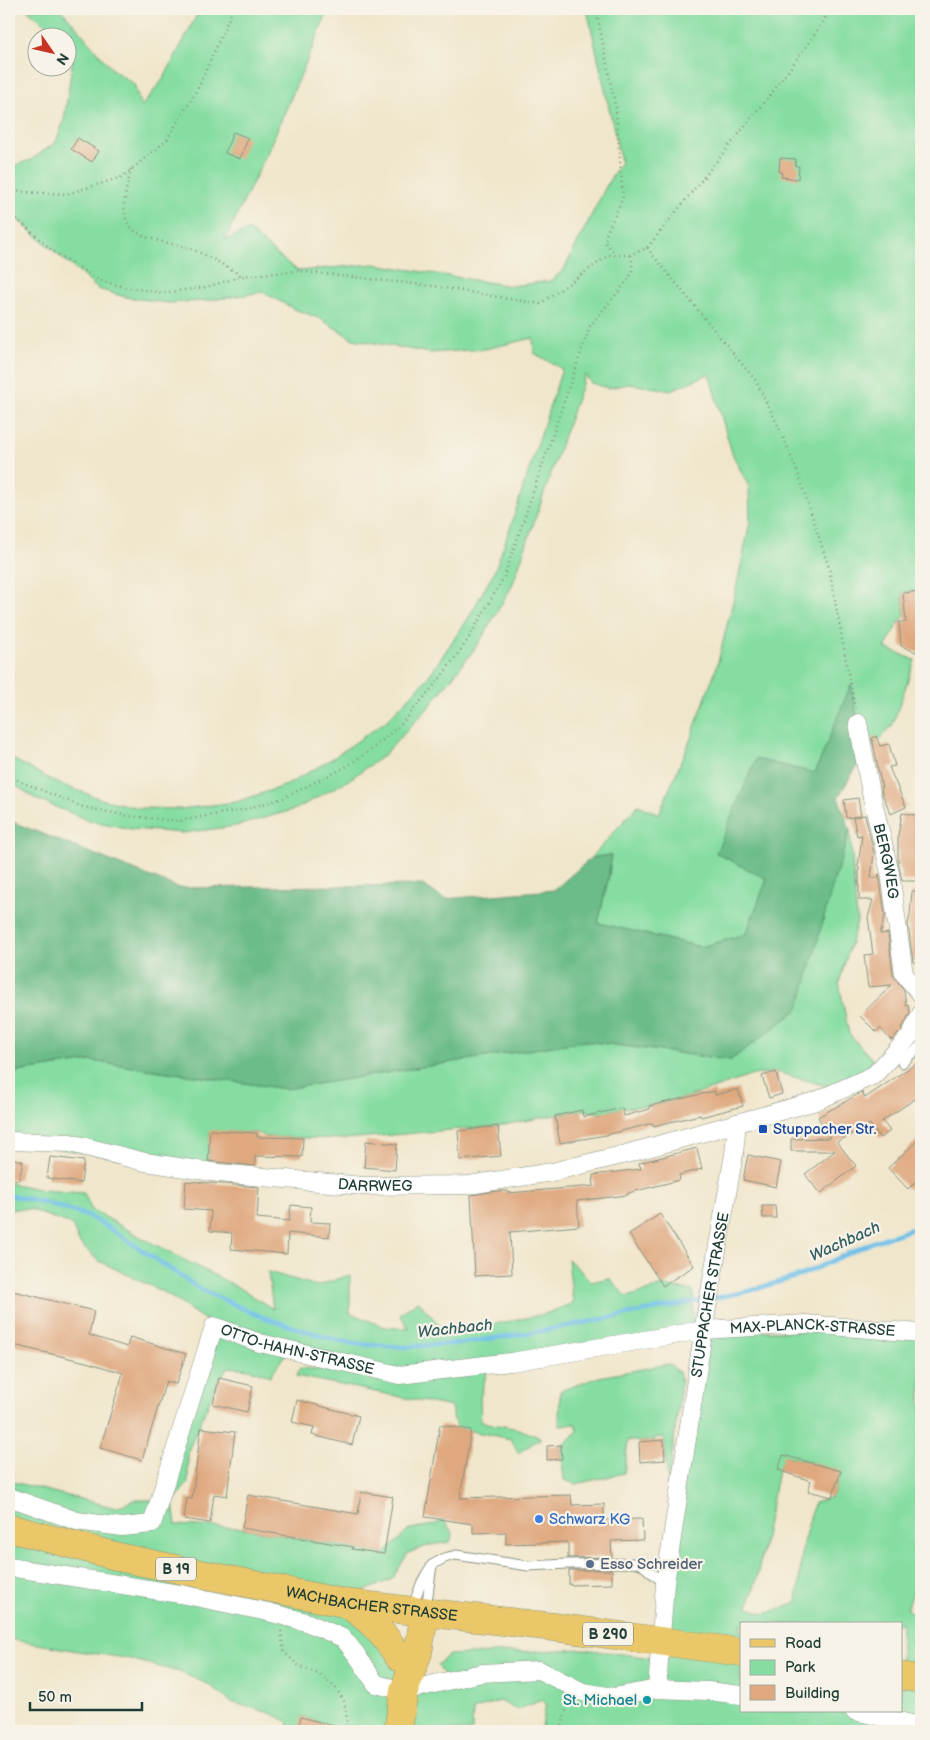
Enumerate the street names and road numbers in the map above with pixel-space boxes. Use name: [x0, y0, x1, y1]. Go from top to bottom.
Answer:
street label: BERGWEG: [869, 821, 903, 900]
street label: DARRWEG: [337, 1174, 413, 1196]
street label: STUPPACHER STRASSE: [687, 1211, 733, 1379]
street label: MAX-PLANCK-STRASSE: [729, 1314, 896, 1340]
street label: OTTO-HAHN-STRASSE: [218, 1320, 376, 1379]
road number: B 19: [156, 1558, 196, 1580]
street label: WACHBACHER STRASSE: [284, 1582, 459, 1625]
road number: B 290: [583, 1622, 633, 1646]

